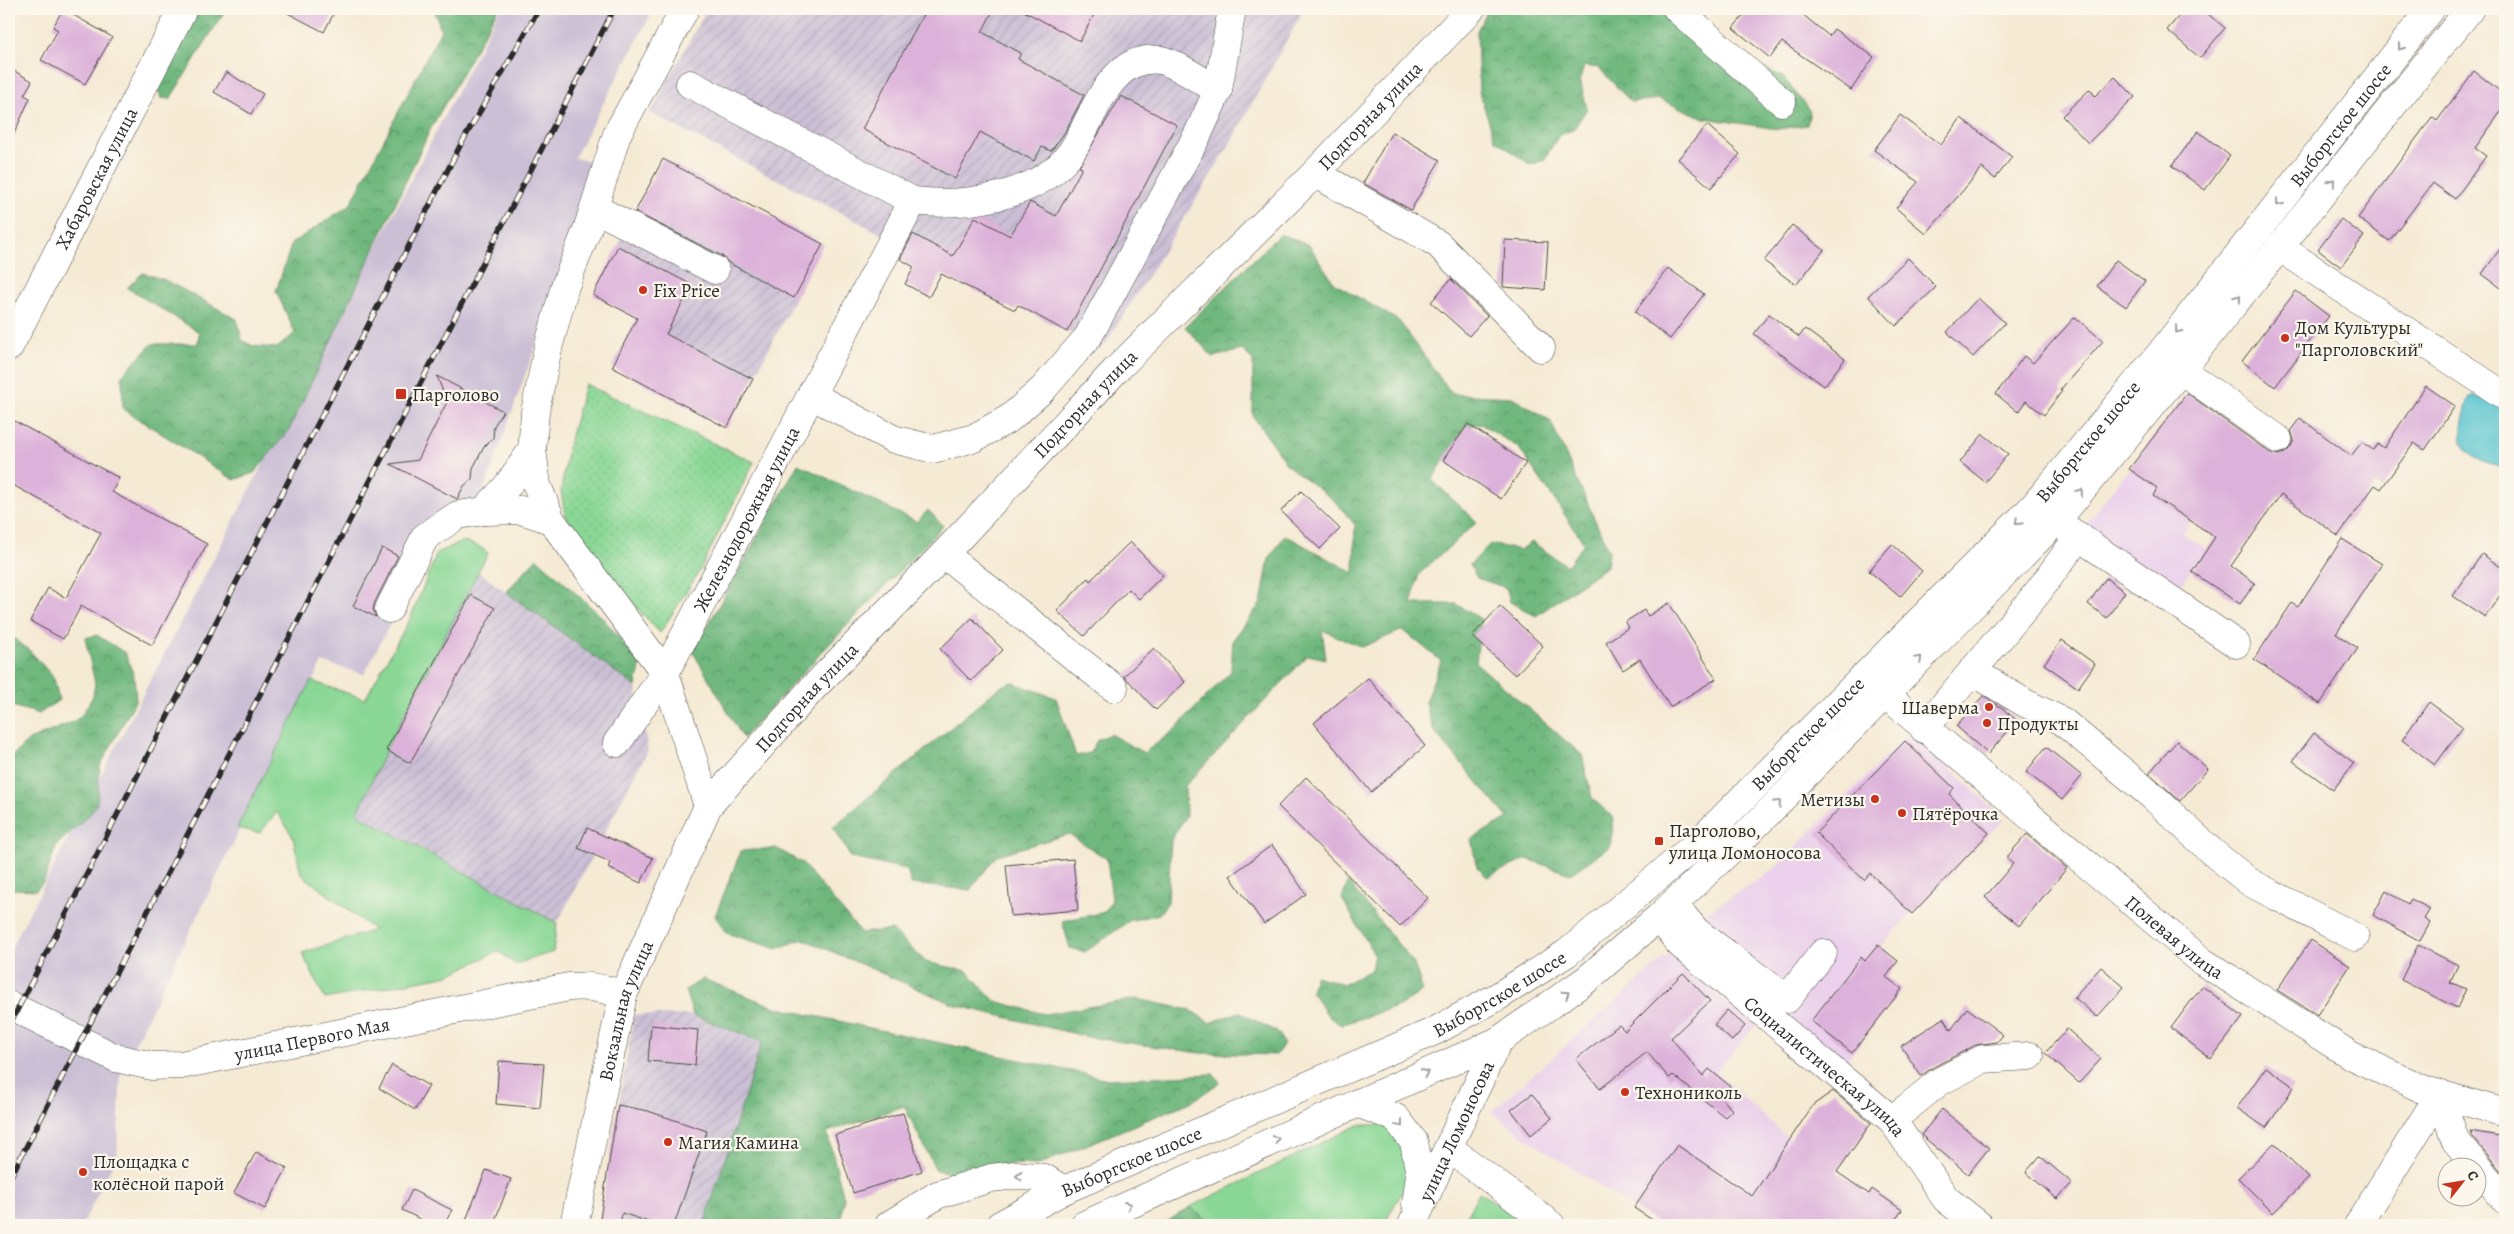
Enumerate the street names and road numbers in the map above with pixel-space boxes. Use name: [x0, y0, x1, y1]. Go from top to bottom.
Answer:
street label: Подгорная улица: [1312, 56, 1429, 176]
street label: Выборгское шоссе: [2284, 58, 2398, 193]
street label: Хабаровская улица: [49, 103, 144, 254]
street label: Подгорная улица: [1028, 344, 1144, 464]
street label: Выборгское шоссе: [2030, 375, 2147, 508]
street label: Железнодорожная улица: [687, 422, 807, 617]
street label: Подгорная улица: [750, 637, 865, 758]
street label: Выборгское шоссе: [1746, 671, 1871, 797]
street label: Полевая улица: [2119, 890, 2228, 986]
street label: Вокзальная улица: [593, 936, 660, 1083]
street label: Выборгское шоссе: [1428, 945, 1571, 1044]
street label: Социалистическая улица: [1738, 990, 1912, 1142]
street label: улица Первого Мая: [231, 1011, 392, 1068]
street label: улица Ломоносова: [1412, 1056, 1501, 1207]
street label: Выборгское шоссе: [1057, 1120, 1206, 1204]

